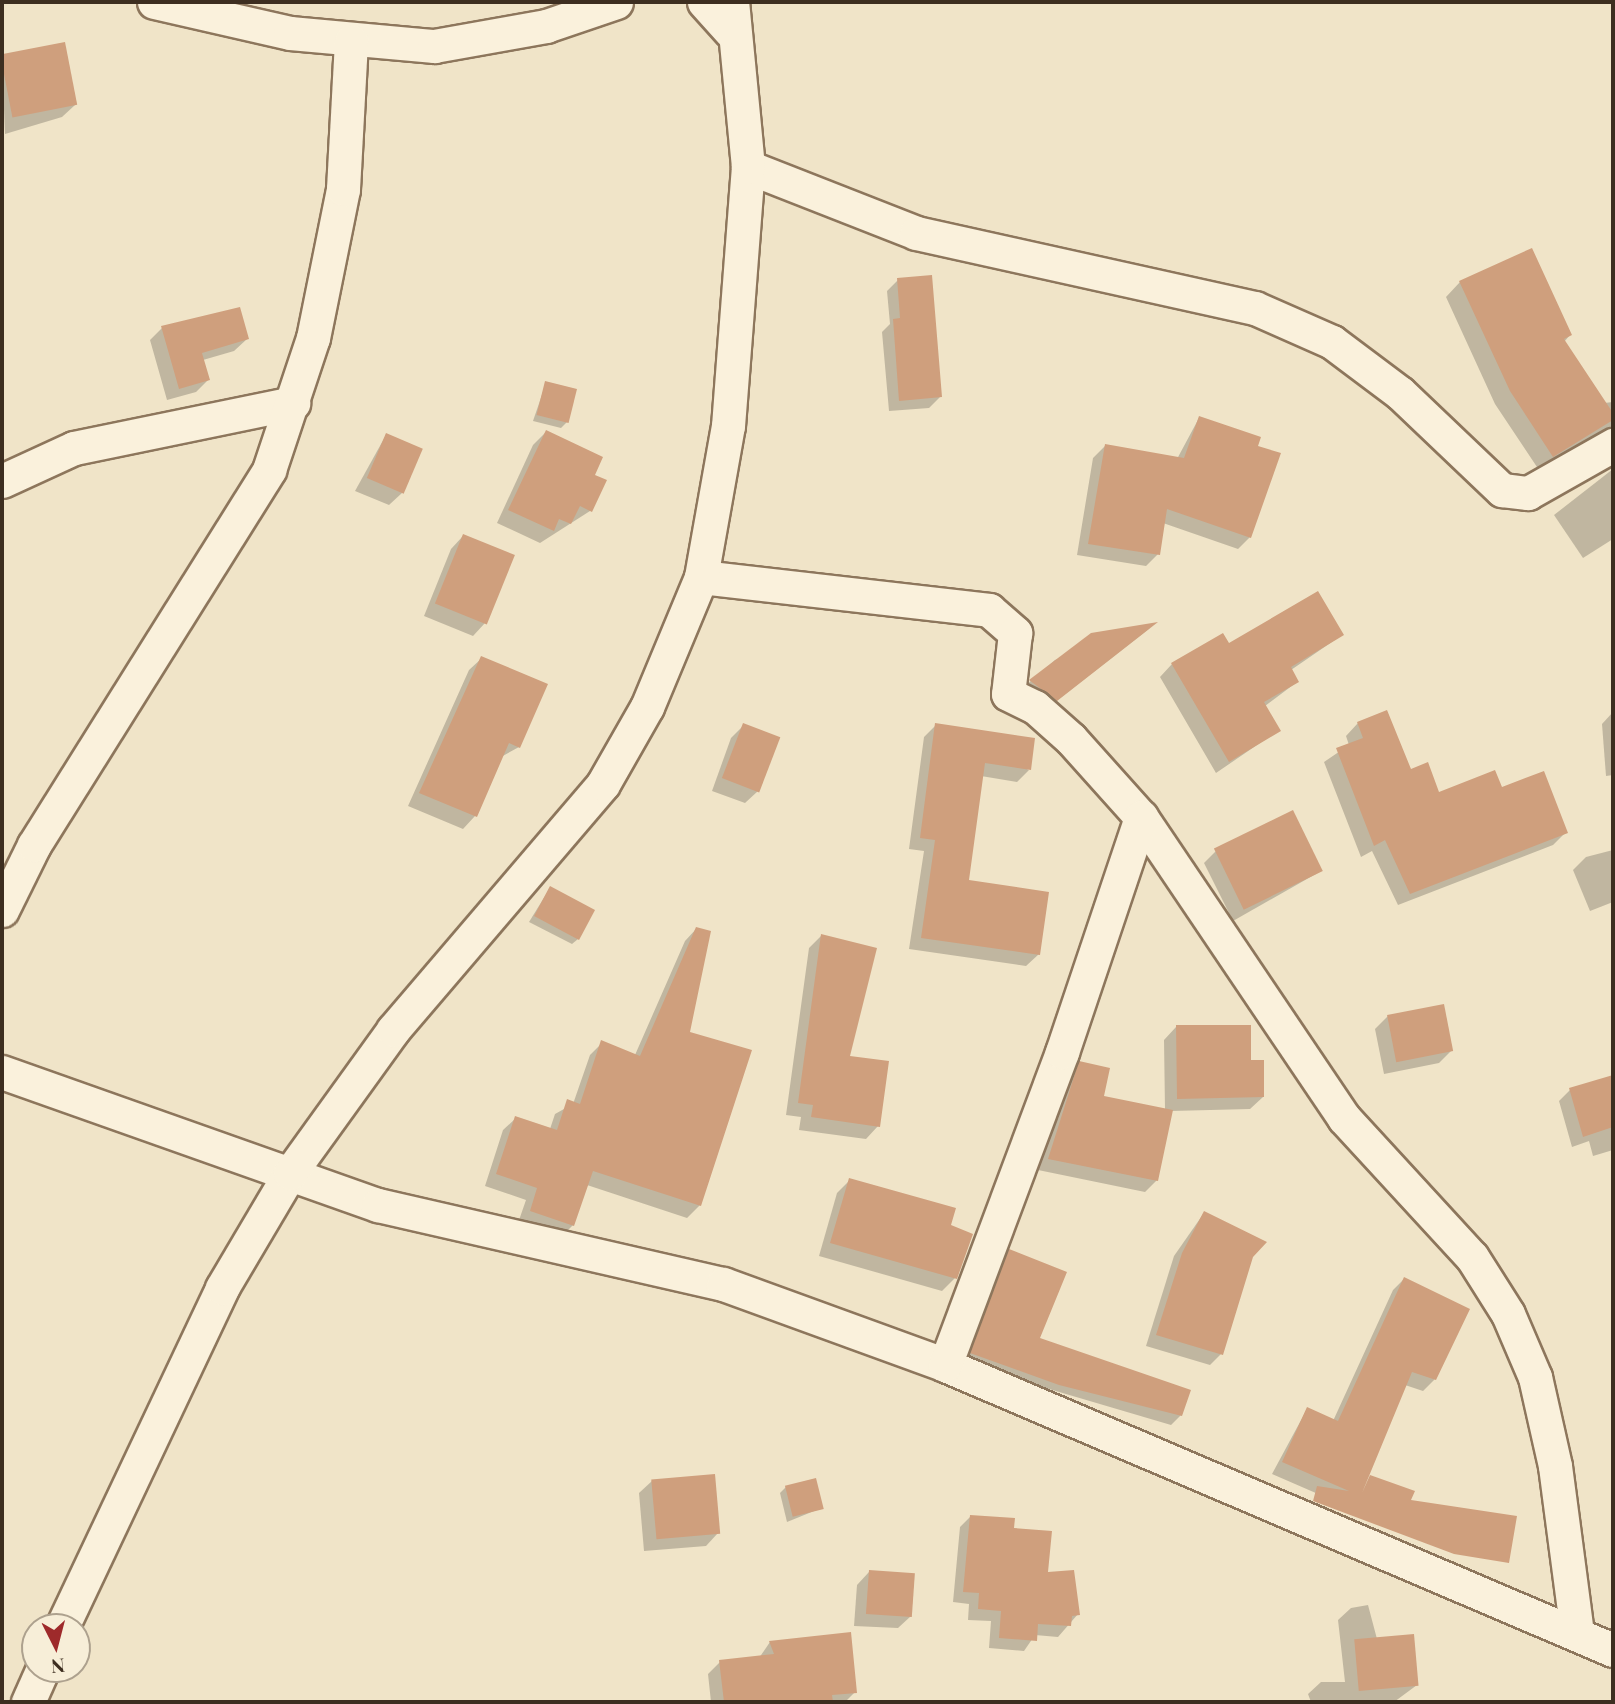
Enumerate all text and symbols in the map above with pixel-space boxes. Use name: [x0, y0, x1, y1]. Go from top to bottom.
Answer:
north arrow: [21, 1613, 91, 1683]
text: N: [50, 1653, 66, 1681]

